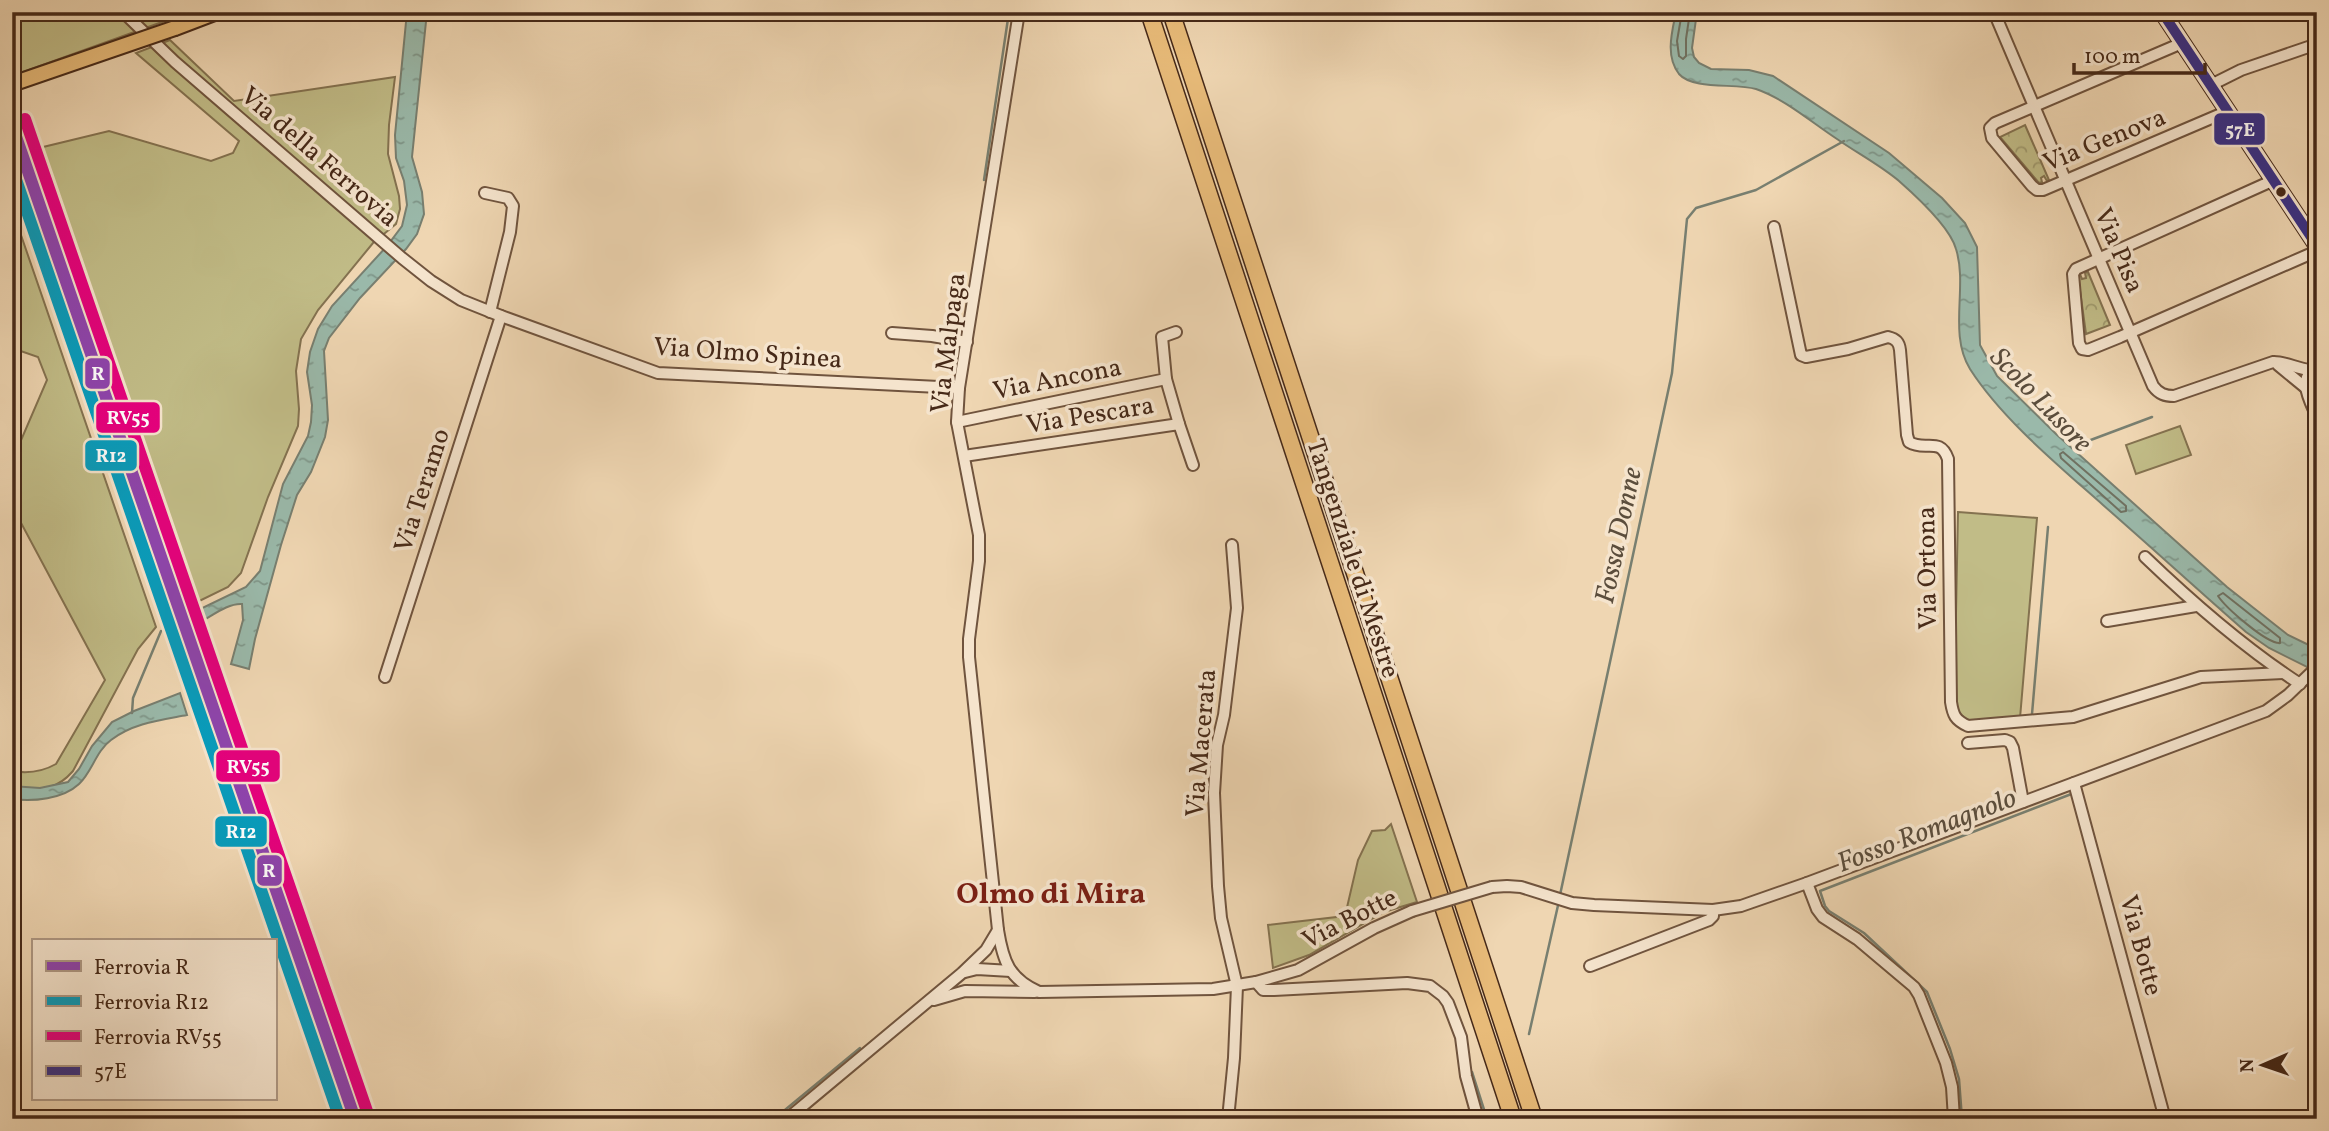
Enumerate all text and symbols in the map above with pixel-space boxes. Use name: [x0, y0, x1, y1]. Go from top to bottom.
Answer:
scale bar: [2074, 32, 2205, 76]
text: 100 m: [2084, 43, 2141, 72]
street label: Via della Ferrovia: [232, 79, 405, 236]
street label: Via Genova: [2038, 100, 2172, 182]
line badge: 57E: [2213, 112, 2266, 146]
text: 57E: [2225, 118, 2255, 144]
unlabelled marker: [2274, 185, 2288, 199]
street label: Via Pisa: [2084, 203, 2152, 299]
street label: Via Malpaga: [922, 271, 975, 416]
street label: Via Olmo Spinea: [652, 329, 843, 379]
water label: Scolo Lusore: [1980, 339, 2100, 462]
street label: Via Ancona: [990, 350, 1125, 410]
line badge: R: [84, 357, 111, 390]
text: R: [91, 362, 105, 388]
street label: Via Pescara: [1024, 388, 1157, 444]
line badge: RV55: [95, 401, 161, 434]
text: RV55: [106, 406, 150, 432]
street label: Via Teramo: [386, 424, 460, 557]
street label: Tangenziale di Mestre: [1296, 434, 1408, 683]
line badge: R12: [84, 439, 138, 472]
text: R12: [96, 444, 127, 470]
water label: Fossa Donne: [1586, 464, 1653, 607]
street label: Via Ortona: [1909, 506, 1947, 630]
street label: Via Macerata: [1178, 667, 1226, 819]
line badge: RV55: [215, 749, 281, 783]
text: RV55: [226, 755, 270, 781]
water label: Fosso Romagnolo: [1831, 779, 2023, 883]
line badge: R12: [214, 815, 268, 848]
text: R12: [226, 820, 257, 846]
line badge: R: [256, 854, 283, 887]
text: R: [262, 859, 276, 885]
district label: Olmo di Mira: [956, 874, 1146, 916]
street label: Via Botte: [1296, 880, 1404, 959]
street label: Via Botte: [2109, 891, 2171, 1000]
legend: [32, 939, 276, 1100]
text: Ferrovia R: [94, 954, 190, 983]
text: Ferrovia R12: [94, 989, 209, 1018]
text: Ferrovia RV55: [94, 1024, 222, 1053]
north arrow: [2228, 1030, 2298, 1100]
text: 57E: [94, 1058, 127, 1087]
text: N: [2235, 1058, 2261, 1073]

